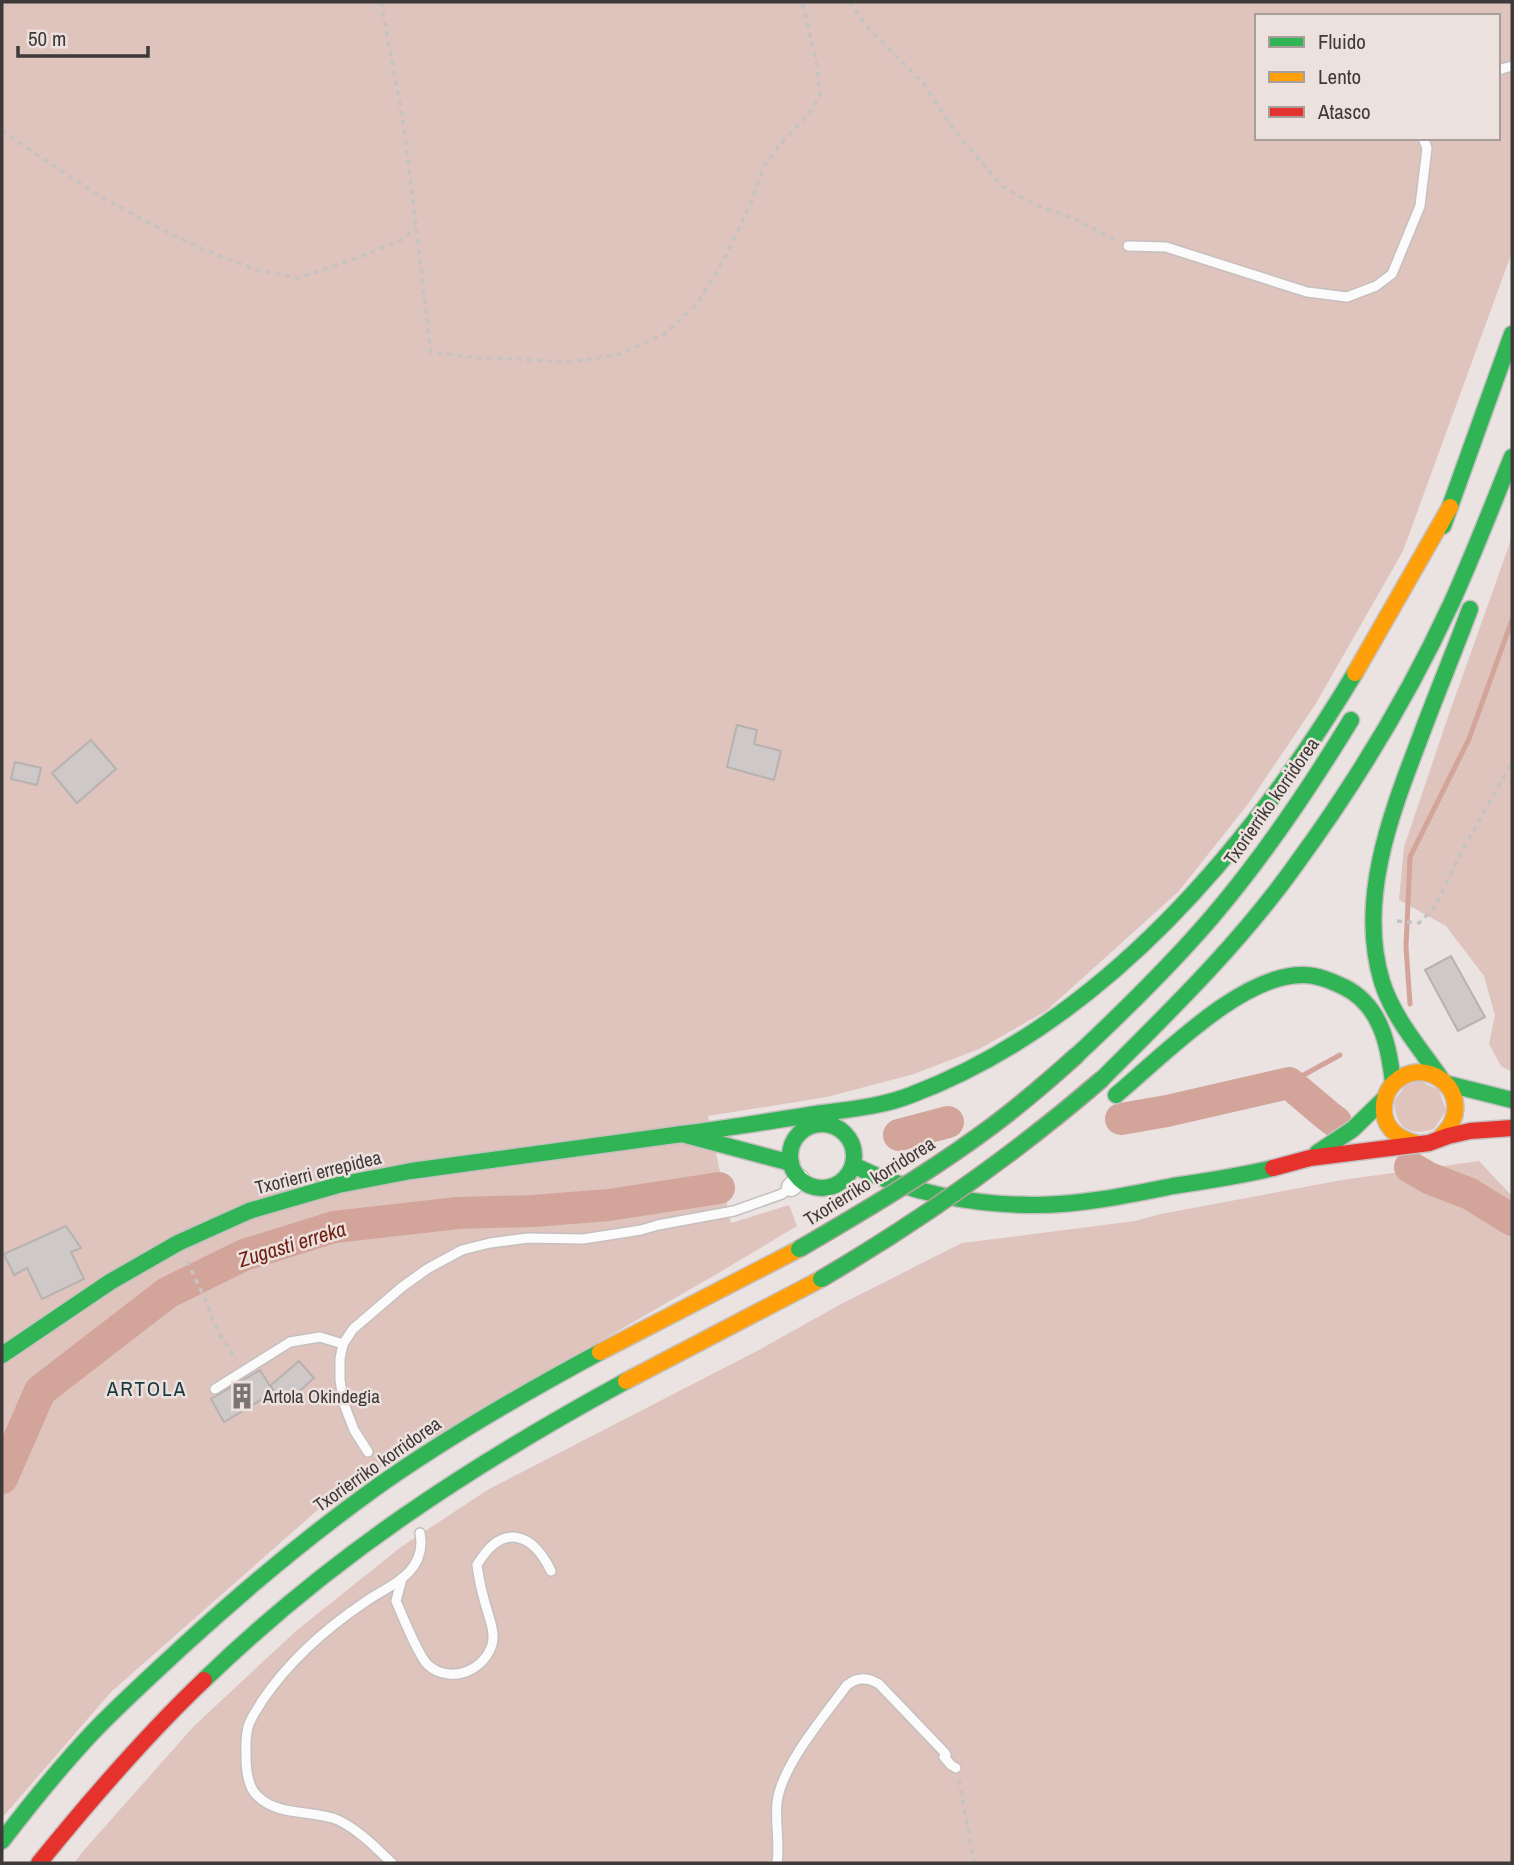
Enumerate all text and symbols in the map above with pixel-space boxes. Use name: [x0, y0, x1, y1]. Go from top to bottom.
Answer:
scale bar: [18, 14, 147, 58]
legend: [1255, 14, 1500, 140]
text: 50 m: [28, 24, 66, 53]
text: Fluido: [1318, 27, 1366, 56]
text: Lento: [1318, 62, 1361, 91]
text: Atasco: [1317, 97, 1371, 126]
street label: Txorierriko korridorea: [1217, 732, 1325, 870]
street label: Txorierriko korridorea: [799, 1130, 940, 1232]
street label: Txorierri errepidea: [252, 1144, 384, 1200]
water label: Zugasti erreka: [234, 1214, 349, 1274]
district label: ARTOLA: [106, 1374, 187, 1403]
building icon: Artola Okindegia: [227, 1381, 257, 1411]
place label: Artola Okindegia: [262, 1383, 380, 1409]
street label: Txorierriko korridorea: [308, 1410, 446, 1518]

